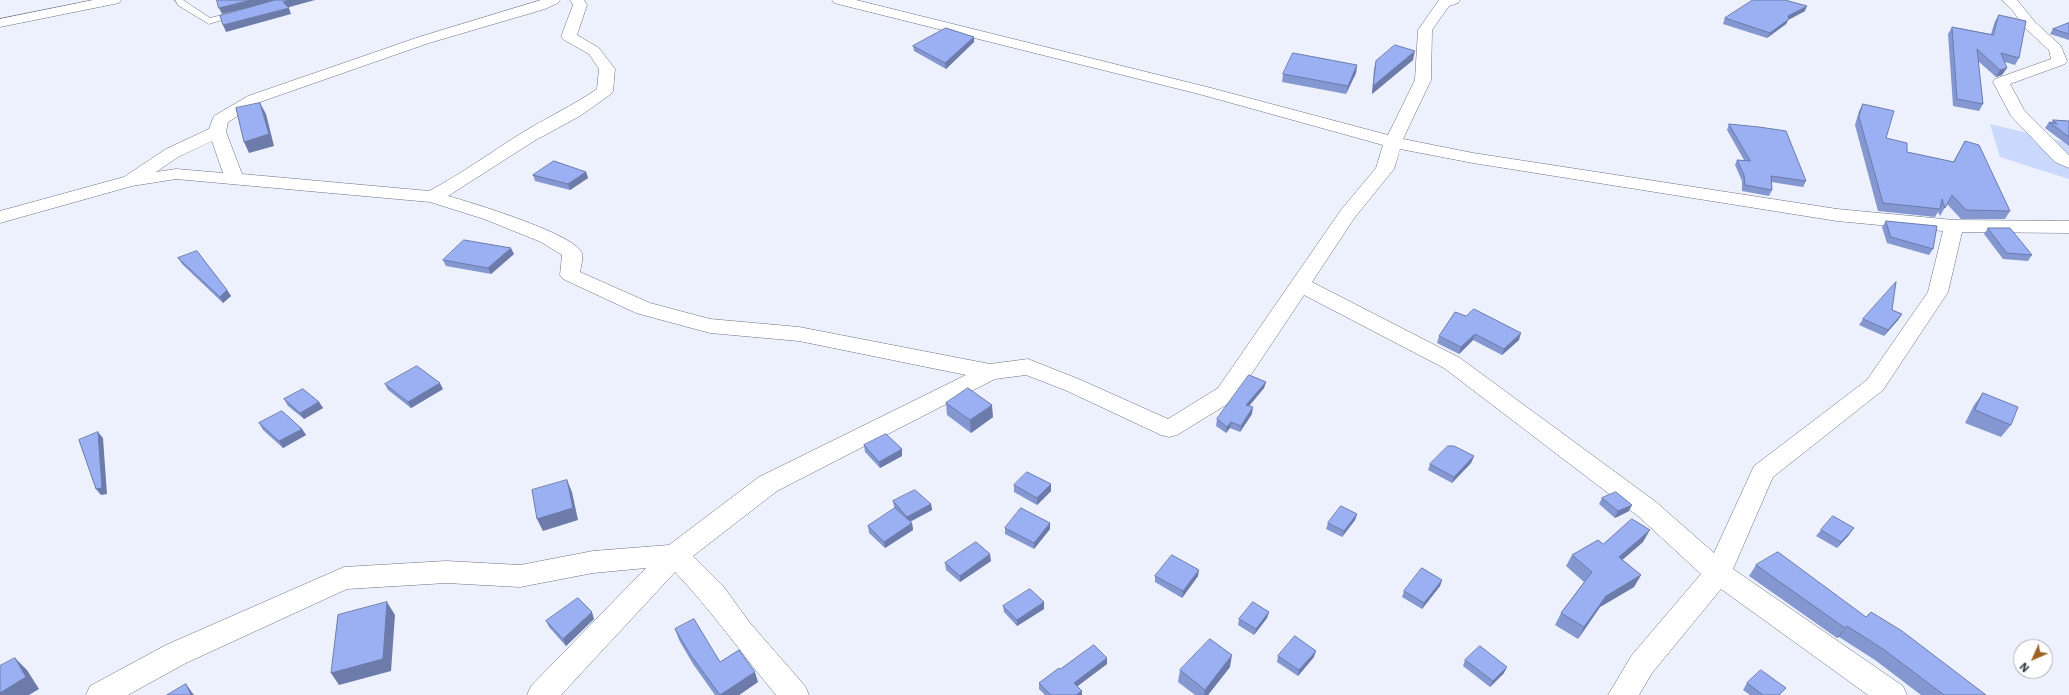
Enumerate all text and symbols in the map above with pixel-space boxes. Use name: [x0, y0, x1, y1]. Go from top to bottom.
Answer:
north arrow: [2013, 639, 2053, 679]
text: N: [2017, 660, 2032, 675]

